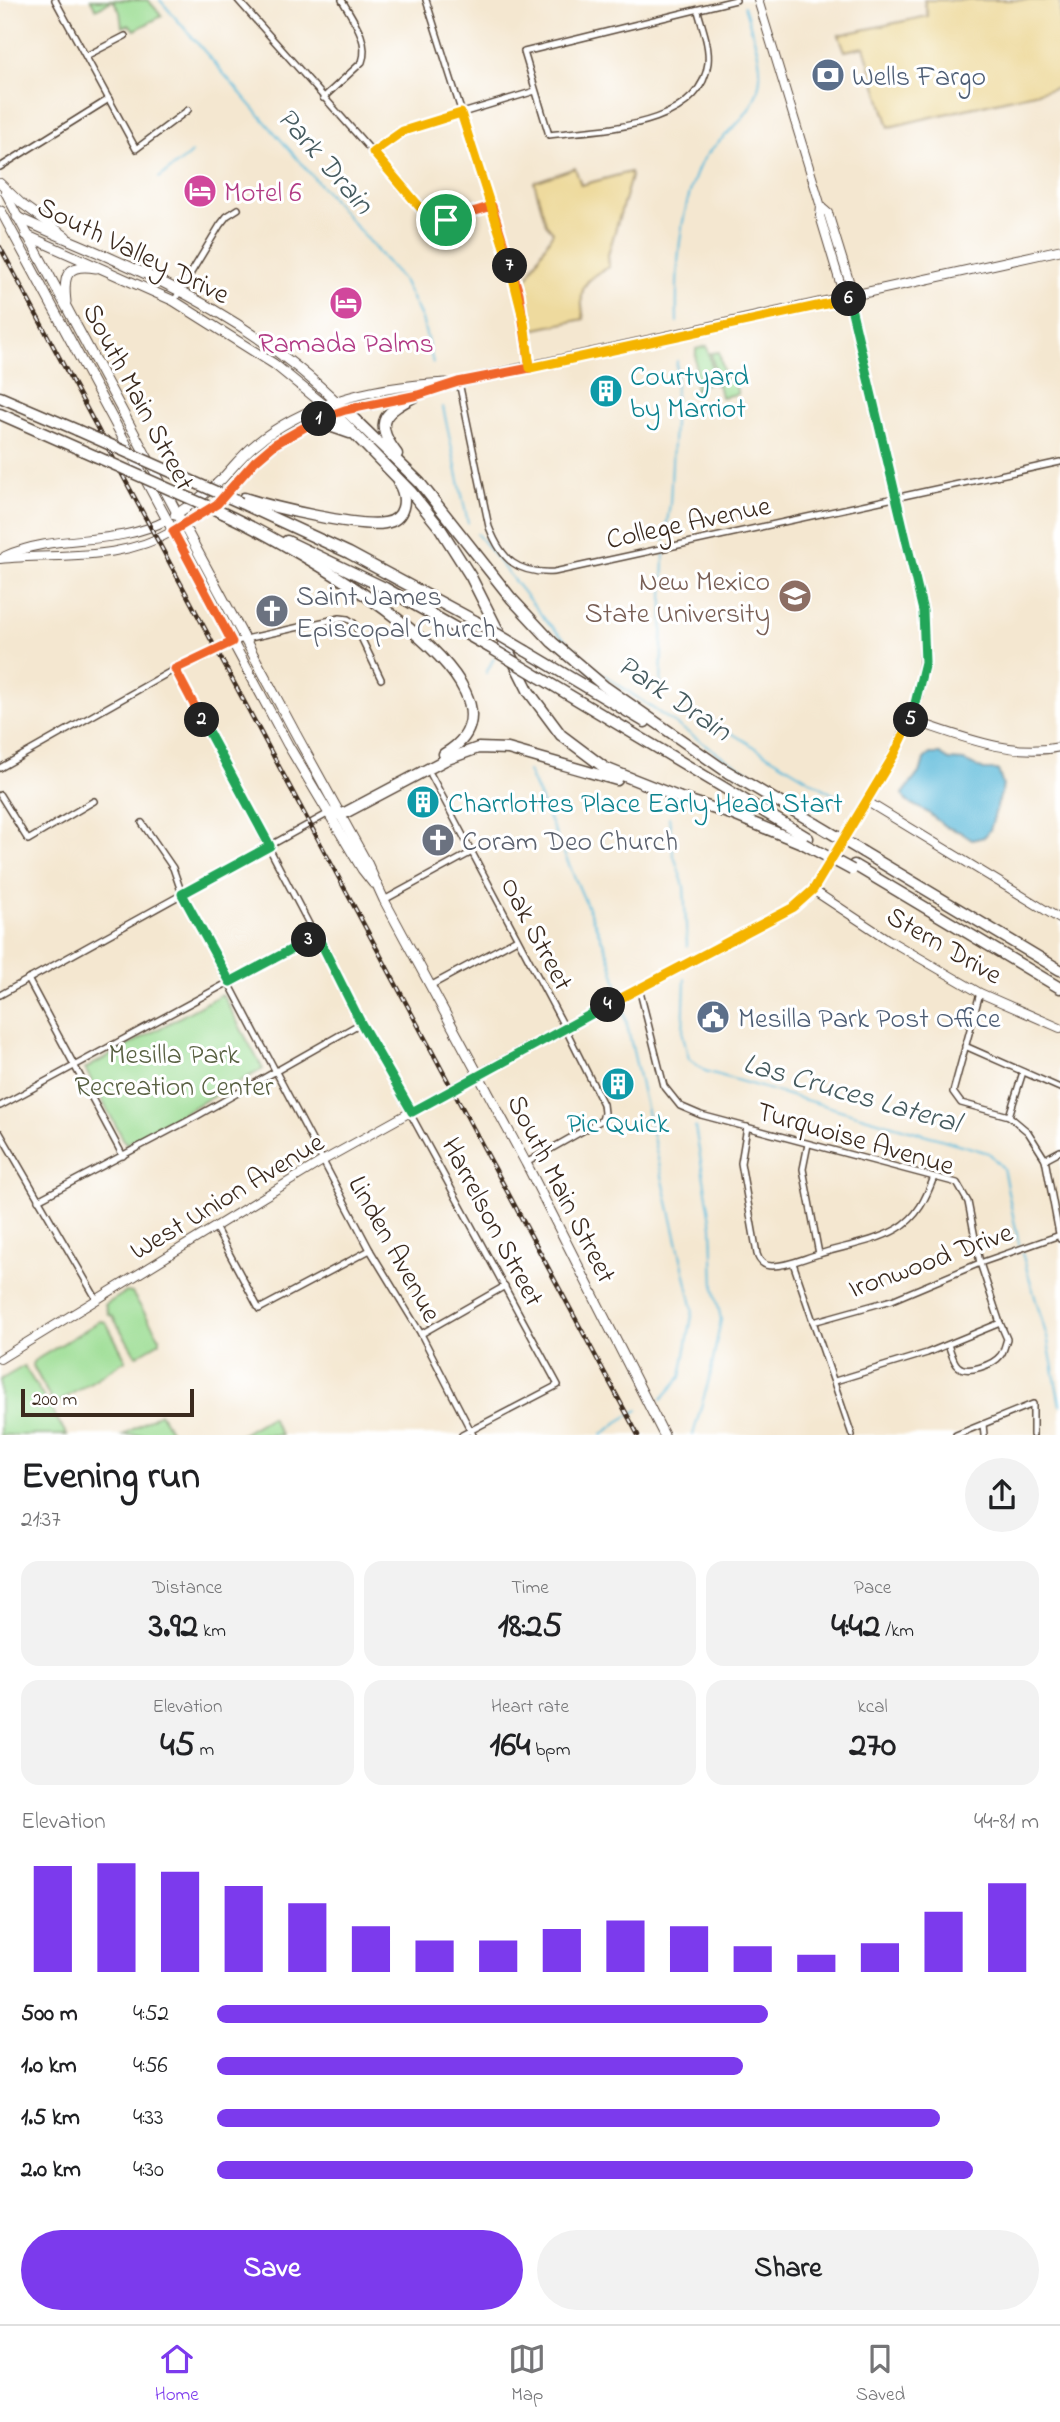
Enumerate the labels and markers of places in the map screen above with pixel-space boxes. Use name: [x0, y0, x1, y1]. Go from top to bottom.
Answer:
bank icon: Wells Fargo: [809, 56, 847, 94]
place label: Wells Fargo: [852, 58, 986, 99]
hotel icon: Motel 6: [181, 172, 219, 210]
place label: Motel 6: [224, 174, 302, 215]
pin: [416, 190, 476, 250]
pin: 7: [492, 248, 528, 284]
pin: 6: [832, 282, 866, 316]
hotel icon: Ramada Palms: [327, 284, 365, 322]
place label: Ramada Palms: [258, 325, 434, 366]
place label: Courtyard by Marriot: [630, 358, 749, 431]
building icon: Courtyard by Marriot: [587, 372, 625, 410]
pin: 1: [302, 402, 336, 436]
place label: New Mexico State University: [585, 563, 770, 636]
school or university icon: New Mexico State University: [776, 577, 814, 615]
place label: Saint James Episcopal Church: [296, 578, 496, 651]
church icon: Saint James Episcopal Church: [253, 592, 291, 630]
pin: 2: [184, 702, 220, 738]
pin: 5: [894, 702, 928, 738]
building icon: Charrlottes Place Early Head Start: [404, 783, 442, 821]
place label: Charrlottes Place Early Head Start: [448, 785, 843, 826]
church icon: Coram Deo Church: [419, 821, 457, 859]
place label: Coram Deo Church: [462, 823, 678, 864]
pin: 3: [292, 922, 326, 958]
pin: 4: [590, 988, 626, 1023]
public building icon: Mesilla Park Post Office: [694, 998, 732, 1036]
place label: Mesilla Park Post Office: [738, 1000, 1001, 1041]
building icon: Pic Quick: [599, 1065, 637, 1103]
place label: Pic Quick: [567, 1105, 670, 1146]

